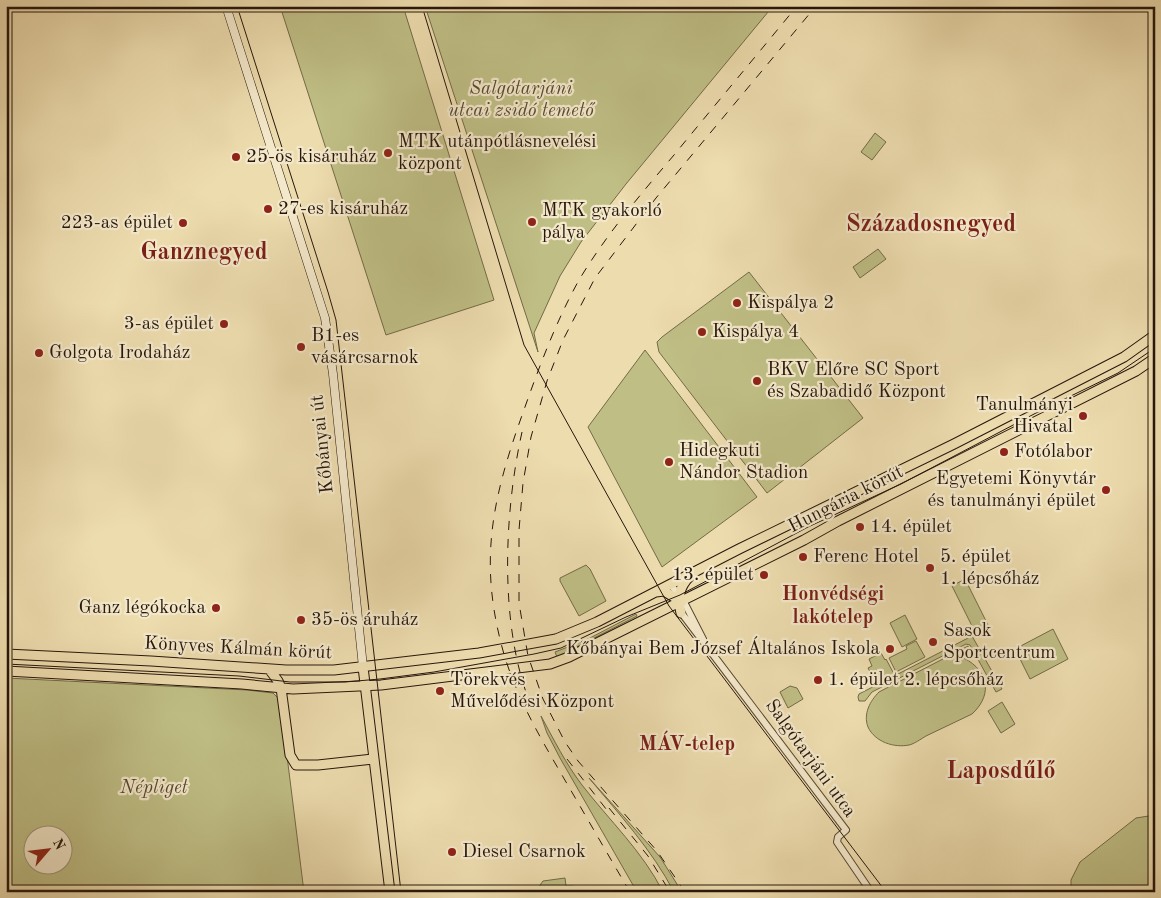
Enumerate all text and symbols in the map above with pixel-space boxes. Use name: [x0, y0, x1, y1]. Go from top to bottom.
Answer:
park label: Salgótarjáni utcai zsidó temető: [448, 80, 596, 121]
place label: MTK utánpótlásnevelési központ: [398, 133, 596, 174]
marker: MTK utánpótlásnevelési központ: [382, 147, 394, 159]
place label: 25-ös kisáruház: [246, 148, 377, 167]
marker: 25-ös kisáruház: [230, 151, 242, 163]
place label: 27-es kisáruház: [278, 200, 408, 219]
place label: MTK gyakorló pálya: [542, 202, 662, 243]
marker: 27-es kisáruház: [262, 203, 274, 215]
district label: Századosnegyed: [846, 213, 1016, 237]
place label: 223-as épület: [61, 214, 173, 233]
marker: MTK gyakorló pálya: [526, 216, 538, 228]
marker: 223-as épület: [177, 217, 189, 229]
district label: Ganznegyed: [140, 241, 268, 265]
place label: Kispálya 2: [747, 294, 834, 313]
marker: Kispálya 2: [731, 297, 743, 309]
place label: 3-as épület: [124, 315, 214, 334]
marker: 3-as épület: [218, 318, 230, 330]
place label: Kispálya 4: [712, 323, 799, 342]
marker: Kispálya 4: [696, 326, 708, 338]
place label: B1-es vásárcsarnok: [311, 327, 419, 368]
marker: B1-es vásárcsarnok: [295, 341, 307, 353]
place label: Golgota Irodaház: [49, 344, 190, 363]
marker: Golgota Irodaház: [33, 347, 45, 359]
place label: BKV Előre SC Sport és Szabadidő Központ: [767, 361, 946, 402]
marker: BKV Előre SC Sport és Szabadidő Központ: [751, 375, 763, 387]
street label: Kőbányai út: [308, 394, 338, 494]
place label: Tanulmányi Hivatal: [976, 396, 1073, 437]
marker: Tanulmányi Hivatal: [1077, 410, 1089, 422]
place label: Hidegkuti Nándor Stadion: [679, 442, 808, 483]
place label: Fotólabor: [1014, 443, 1093, 462]
marker: Fotólabor: [998, 446, 1010, 458]
marker: Hidegkuti Nándor Stadion: [663, 456, 675, 468]
street label: Hungária körút: [785, 463, 907, 537]
place label: Egyetemi Könyvtár és tanulmányi épület: [928, 470, 1096, 511]
marker: Egyetemi Könyvtár és tanulmányi épület: [1100, 484, 1112, 496]
place label: 14. épület: [870, 518, 952, 537]
marker: 14. épület: [854, 521, 866, 533]
place label: Ferenc Hotel: [813, 548, 919, 567]
place label: 5. épület 1. lépcsőház: [940, 548, 1039, 589]
marker: Ferenc Hotel: [797, 551, 809, 563]
marker: 5. épület 1. lépcsőház: [924, 562, 936, 574]
place label: 13. épület: [672, 566, 754, 585]
marker: 13. épület: [758, 569, 770, 581]
district label: Honvédségi lakótelep: [782, 585, 884, 628]
place label: Ganz légókocka: [79, 599, 207, 618]
marker: Ganz légókocka: [210, 602, 222, 614]
place label: 35-ös áruház: [311, 611, 418, 630]
marker: 35-ös áruház: [295, 614, 307, 626]
place label: Sasok Sportcentrum: [943, 622, 1055, 663]
street label: Könyves Kálmán körút: [143, 635, 333, 663]
place label: Kőbányai Bem József Általános Iskola: [566, 636, 881, 659]
marker: Sasok Sportcentrum: [927, 636, 939, 648]
marker: Kőbányai Bem József Általános Iskola: [884, 643, 896, 655]
place label: Törekvés Művelődési Központ: [450, 671, 614, 712]
place label: 1. épület 2. lépcsőház: [828, 671, 1004, 690]
marker: 1. épület 2. lépcsőház: [812, 674, 824, 686]
marker: Törekvés Művelődési Központ: [434, 685, 446, 697]
street label: Salgótarjáni utca: [761, 697, 859, 822]
district label: MÁV-telep: [639, 730, 735, 755]
district label: Laposdűlő: [946, 760, 1056, 784]
park label: Népliget: [119, 779, 189, 798]
north arrow: [22, 826, 72, 876]
text: N: [50, 836, 67, 853]
place label: Diesel Csarnok: [462, 843, 586, 862]
marker: Diesel Csarnok: [446, 846, 458, 858]

